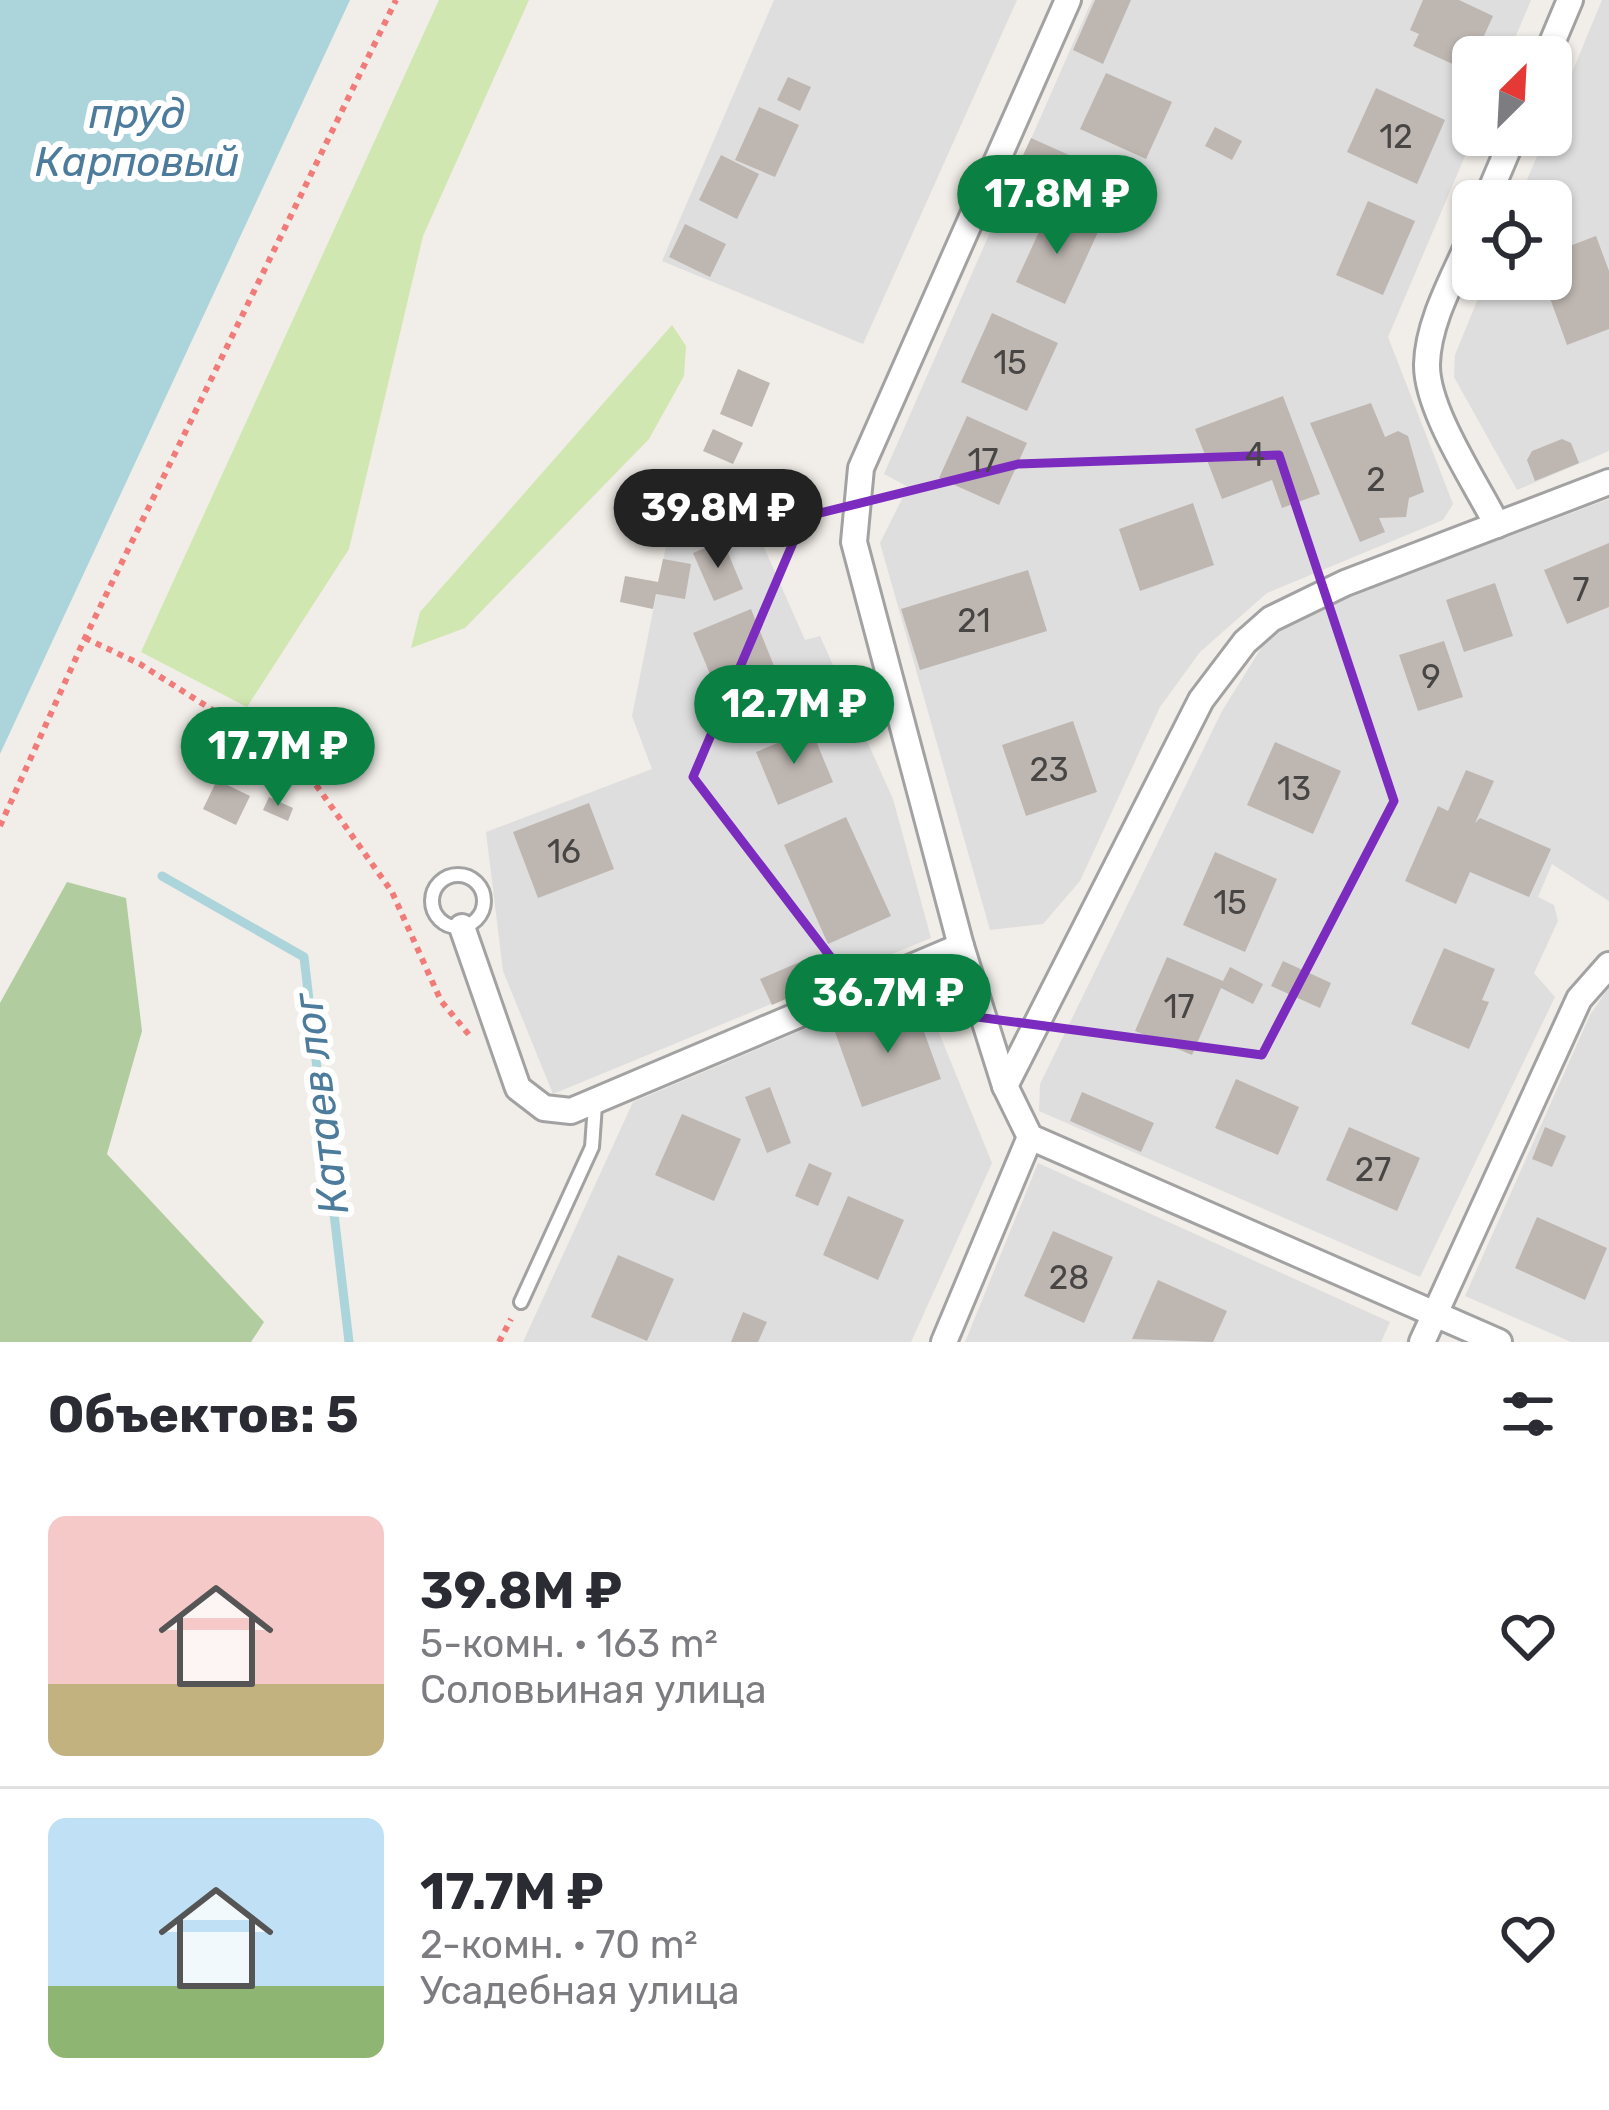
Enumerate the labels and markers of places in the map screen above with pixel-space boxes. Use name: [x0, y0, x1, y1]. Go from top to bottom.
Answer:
pin: 17.8M ₽: [946, 155, 1168, 257]
pin: 39.8M ₽: [607, 469, 829, 571]
pin: 12.7M ₽: [683, 665, 905, 767]
pin: 17.7M ₽: [167, 707, 389, 809]
pin: 36.7M ₽: [777, 954, 999, 1056]

